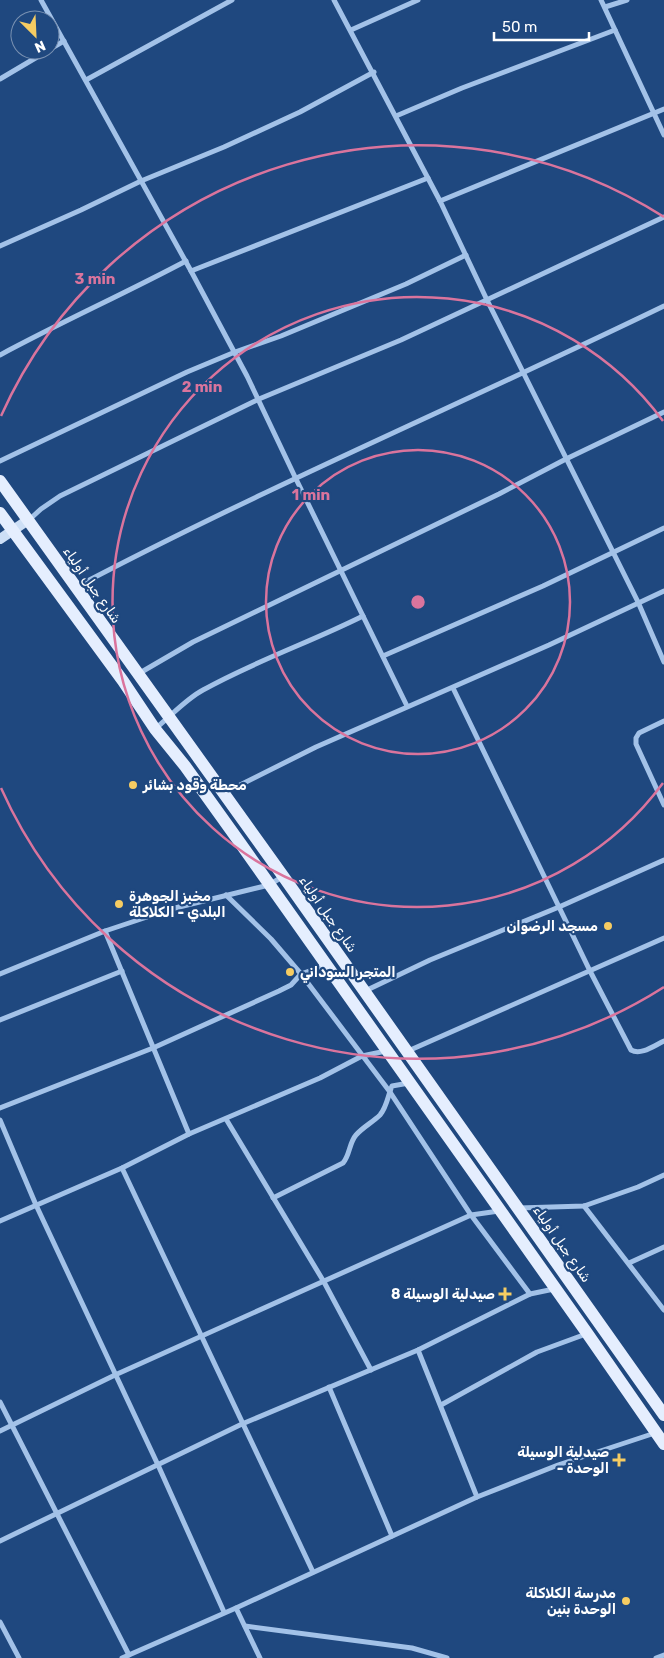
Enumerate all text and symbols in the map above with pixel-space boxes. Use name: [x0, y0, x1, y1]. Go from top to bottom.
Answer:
north arrow: [10, 10, 60, 60]
scale bar: [494, 10, 589, 42]
text: 50 m: [502, 18, 537, 36]
text: N: [32, 37, 48, 56]
text: 3 min: [75, 270, 115, 288]
text: 2 min: [182, 378, 222, 396]
text: 1 min: [292, 486, 330, 504]
street label: شارع جبل أولياء: [58, 543, 125, 628]
centre of rings: [409, 593, 427, 611]
place label: محطة وقود بشائر: [142, 777, 247, 794]
marker: محطة وقود بشائر: [127, 779, 139, 791]
street label: شارع جبل أولياء: [294, 872, 361, 957]
place label: مخبز الجوهرة البلدي - الكلاكلة: [129, 888, 226, 922]
marker: مخبز الجوهرة البلدي - الكلاكلة: [113, 898, 125, 910]
place label: مسجد الرضوان: [506, 918, 598, 935]
marker: مسجد الرضوان: [602, 920, 614, 932]
place label: المتجر السوداني: [300, 964, 396, 983]
marker: المتجر السوداني: [284, 966, 296, 978]
street label: شارع جبل أولياء: [528, 1202, 595, 1287]
place label: صيدلية الوسيلة 8: [391, 1286, 495, 1303]
marker: صيدلية الوسيلة 8: [499, 1288, 511, 1300]
place label: صيدلية الوسيلة - الوحدة: [517, 1444, 609, 1477]
marker: صيدلية الوسيلة - الوحدة: [613, 1454, 625, 1466]
place label: مدرسة الكلاكلة الوحدة بنين: [526, 1585, 616, 1618]
marker: مدرسة الكلاكلة الوحدة بنين: [620, 1595, 632, 1607]

